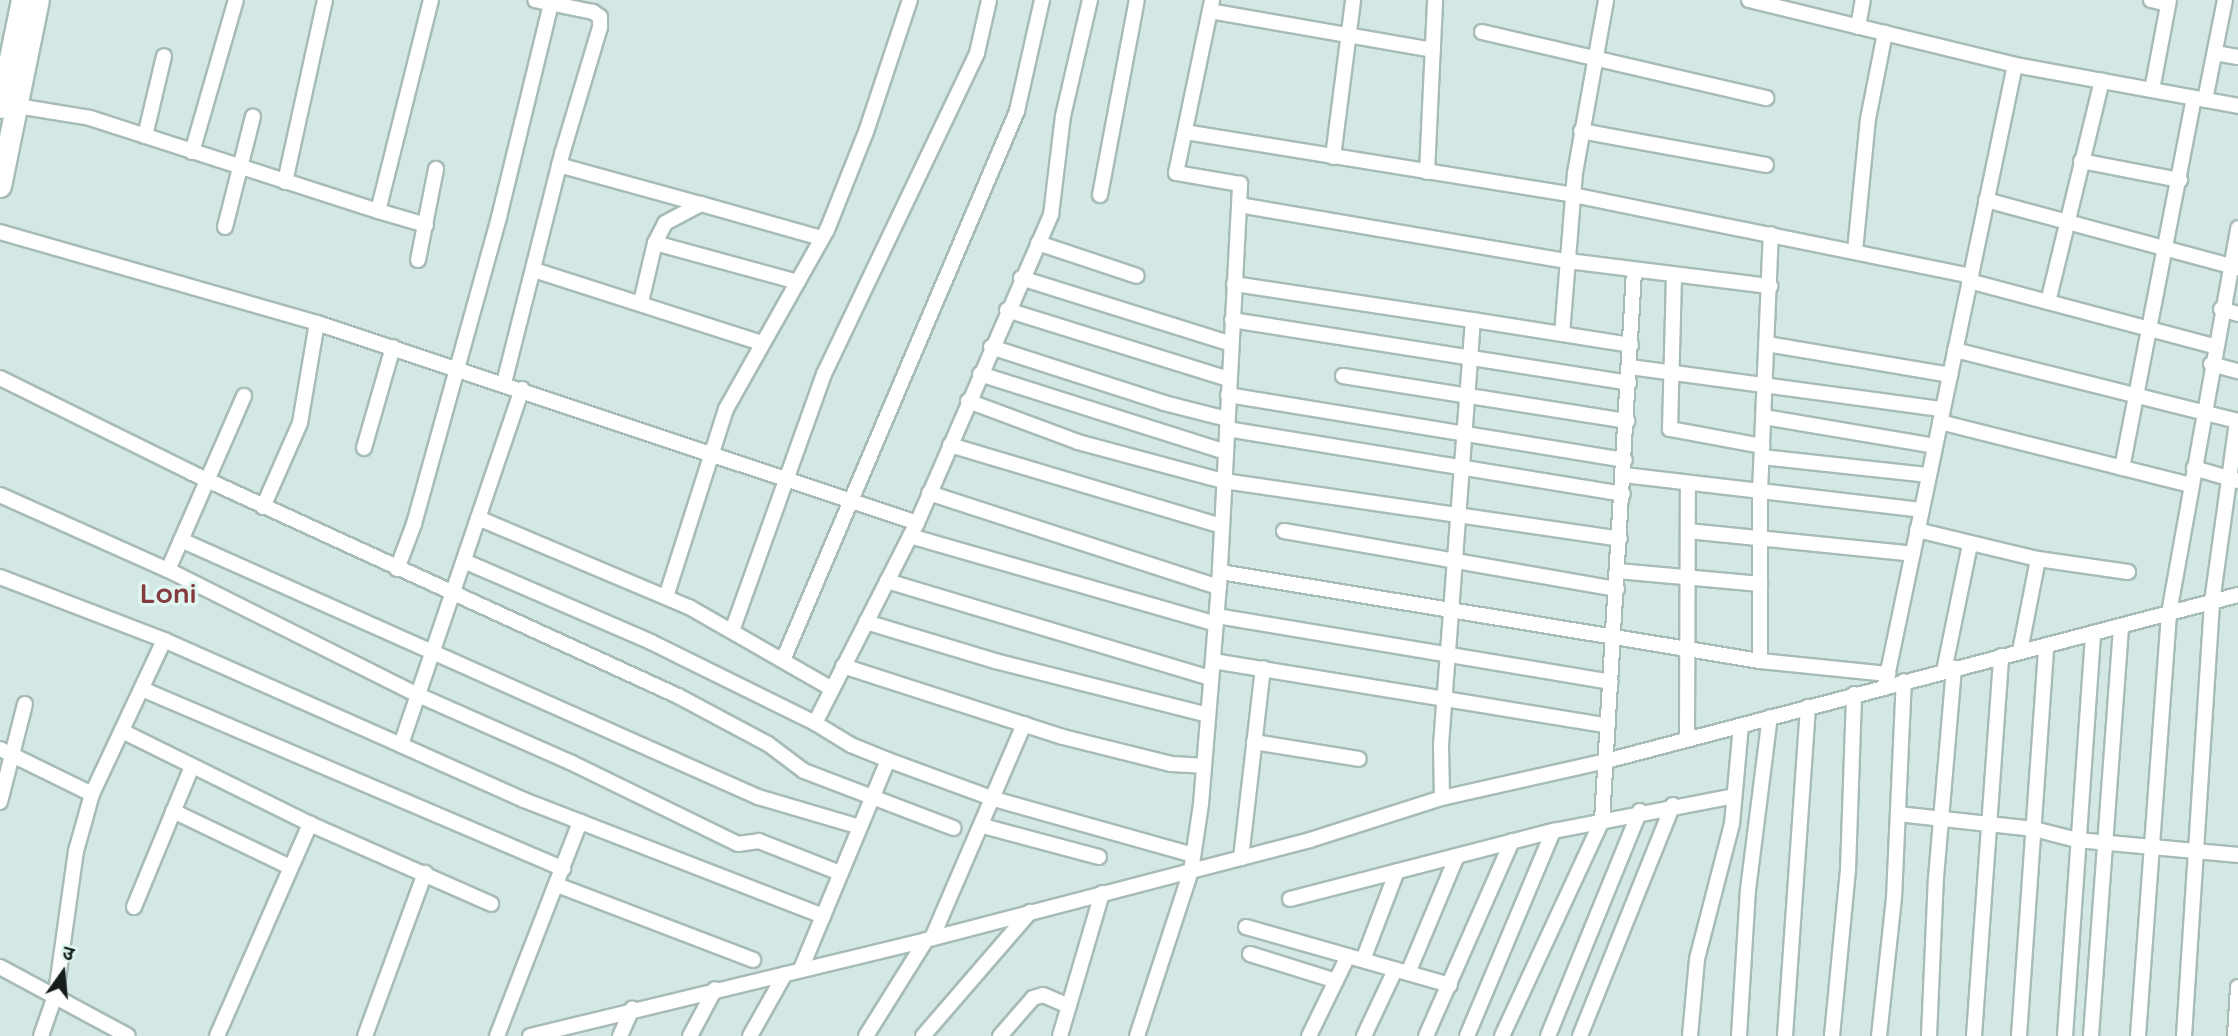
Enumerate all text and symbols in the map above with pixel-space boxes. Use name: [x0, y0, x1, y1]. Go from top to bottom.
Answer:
district label: Loni: [140, 576, 196, 610]
north arrow: [28, 938, 98, 1008]
text: उ: [60, 940, 77, 966]

